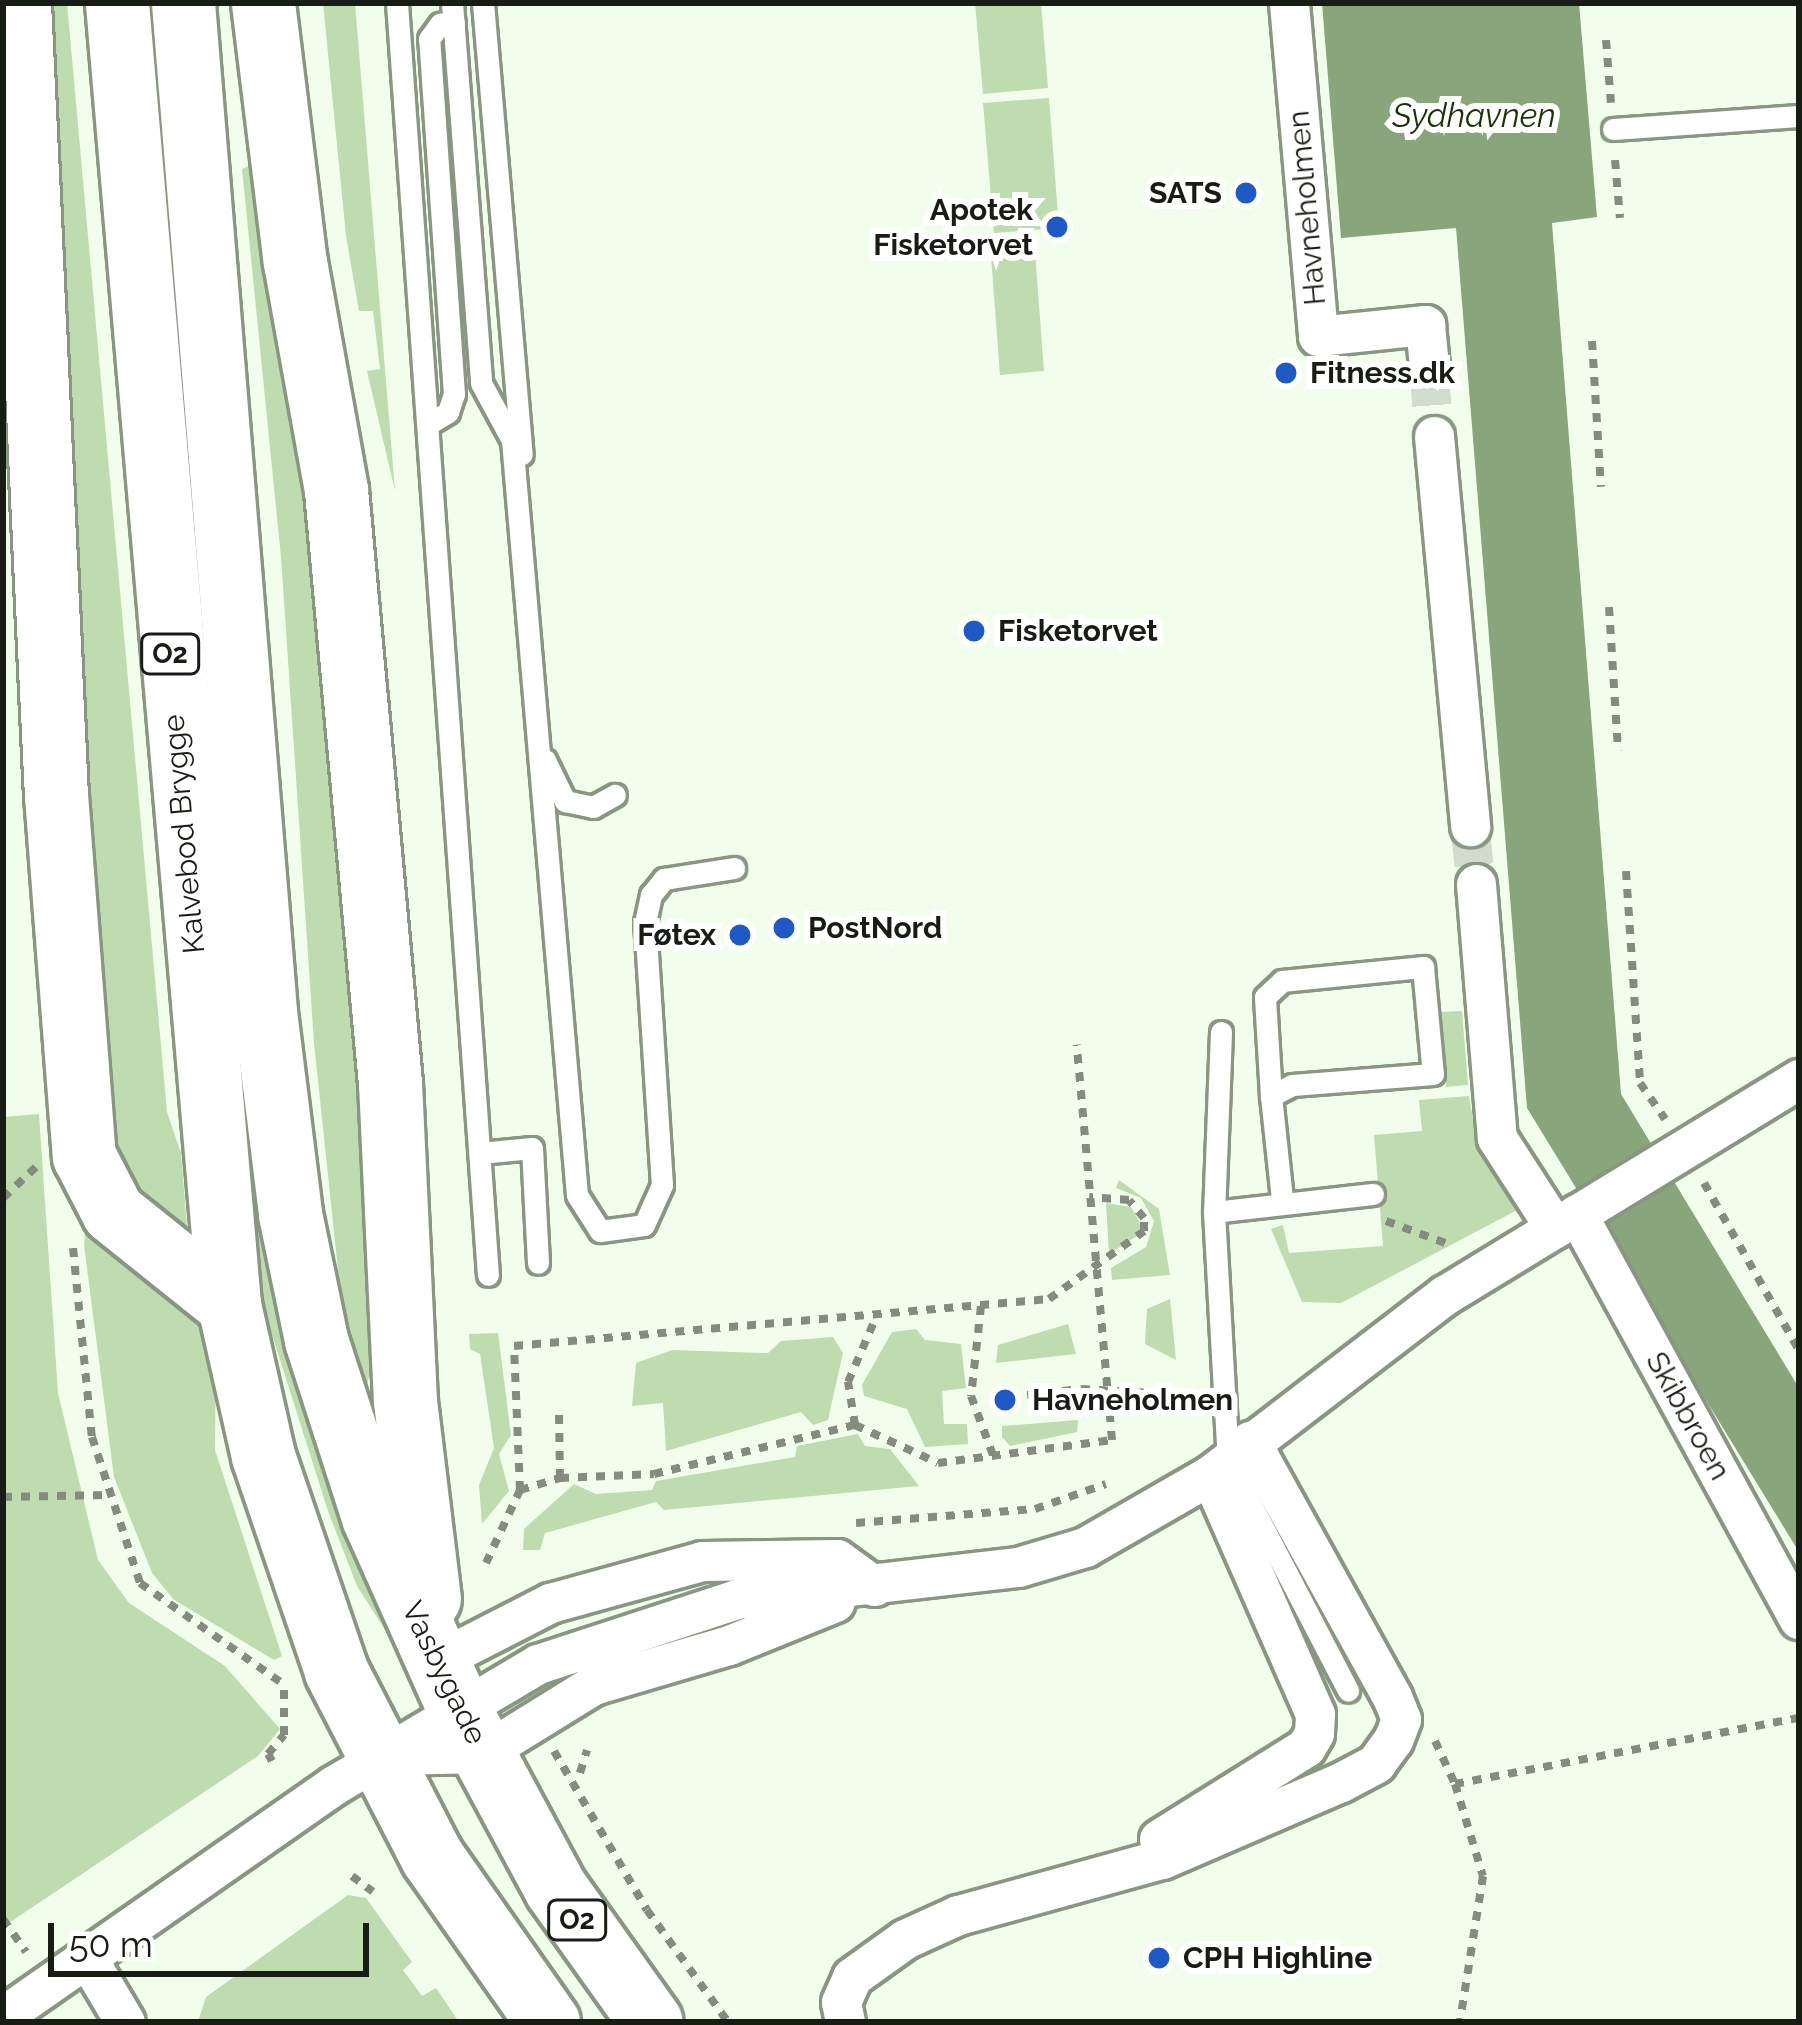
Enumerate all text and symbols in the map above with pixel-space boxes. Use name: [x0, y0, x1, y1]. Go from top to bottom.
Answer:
water label: Sydhavnen: [1392, 96, 1556, 136]
street label: Havneholmen: [1281, 109, 1333, 307]
place label: SATS: [1149, 175, 1222, 211]
marker: SATS: [1233, 180, 1259, 206]
place label: Apotek Fisketorvet: [873, 192, 1033, 262]
marker: Apotek Fisketorvet: [1044, 214, 1070, 240]
place label: Fitness.dk: [1310, 355, 1455, 391]
marker: Fitness.dk: [1273, 360, 1299, 386]
place label: Fisketorvet: [998, 613, 1158, 649]
marker: Fisketorvet: [961, 618, 987, 644]
road number: O2: [140, 633, 200, 675]
street label: Kalvebod Brygge: [156, 713, 212, 955]
place label: PostNord: [808, 910, 942, 946]
marker: PostNord: [771, 915, 797, 941]
place label: Føtex: [637, 917, 716, 953]
marker: Føtex: [727, 922, 753, 948]
street label: Skibbroen: [1638, 1346, 1738, 1486]
place label: Havneholmen: [1032, 1382, 1233, 1418]
marker: Havneholmen: [989, 1384, 1021, 1416]
street label: Vasbygade: [394, 1596, 494, 1750]
scale bar: [54, 1899, 375, 1973]
road number: O2: [547, 1899, 607, 1941]
text: 50 m: [69, 1923, 153, 1965]
place label: CPH Highline: [1183, 1940, 1372, 1976]
marker: CPH Highline: [1146, 1945, 1172, 1971]

